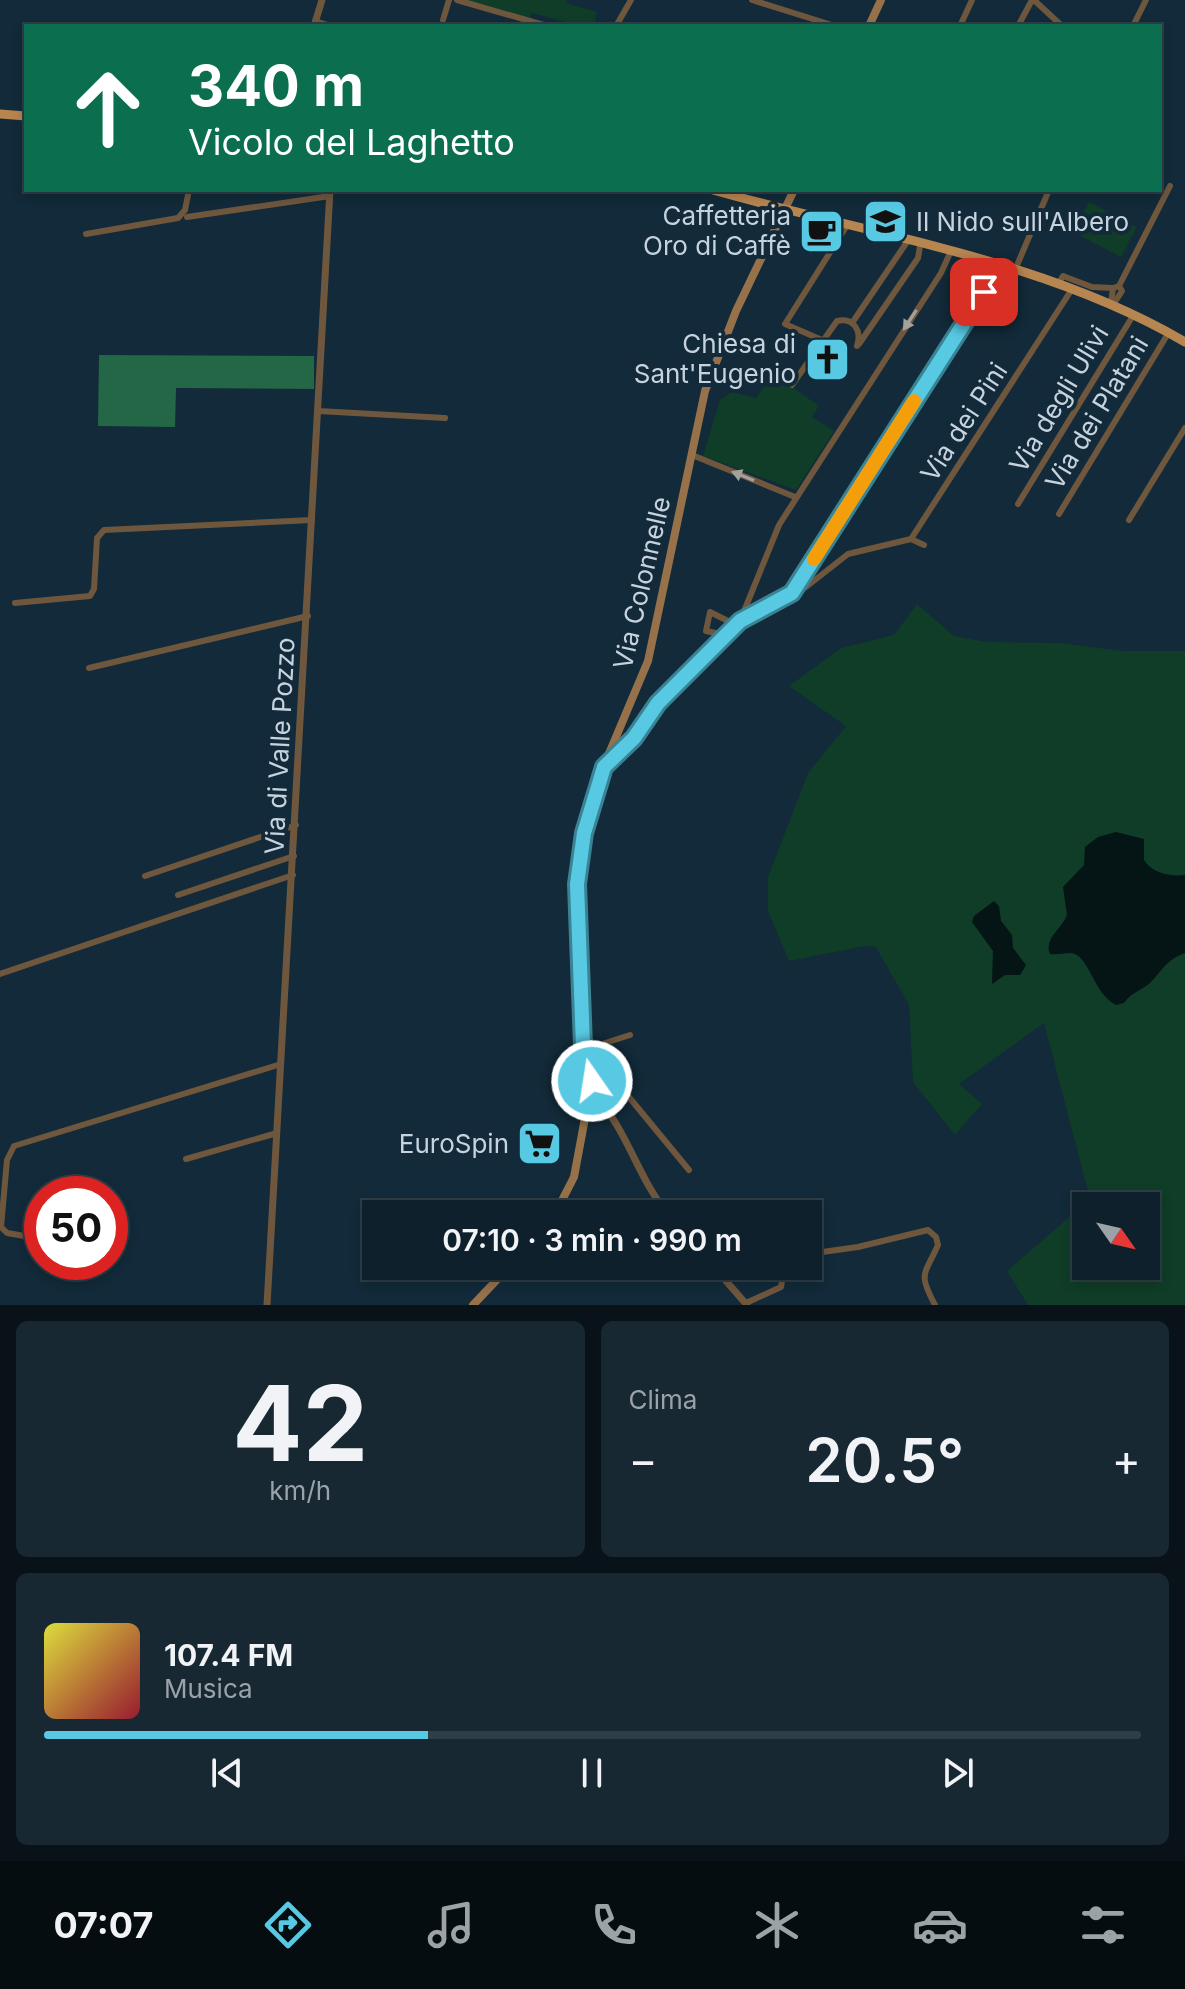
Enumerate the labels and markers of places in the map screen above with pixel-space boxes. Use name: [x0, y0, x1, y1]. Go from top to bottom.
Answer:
school or university icon: Il Nido sull'Albero: [861, 198, 909, 246]
place label: Caffetteria Oro di Caffè: [643, 200, 791, 261]
place label: Il Nido sull'Albero: [916, 206, 1129, 237]
cafe icon: Caffetteria Oro di Caffè: [798, 207, 846, 255]
pin: [950, 258, 1018, 326]
place label: Chiesa di Sant'Eugenio: [634, 328, 796, 389]
church icon: Chiesa di Sant'Eugenio: [803, 335, 851, 383]
supermarket icon: EuroSpin: [516, 1120, 564, 1168]
place label: EuroSpin: [399, 1128, 509, 1159]

